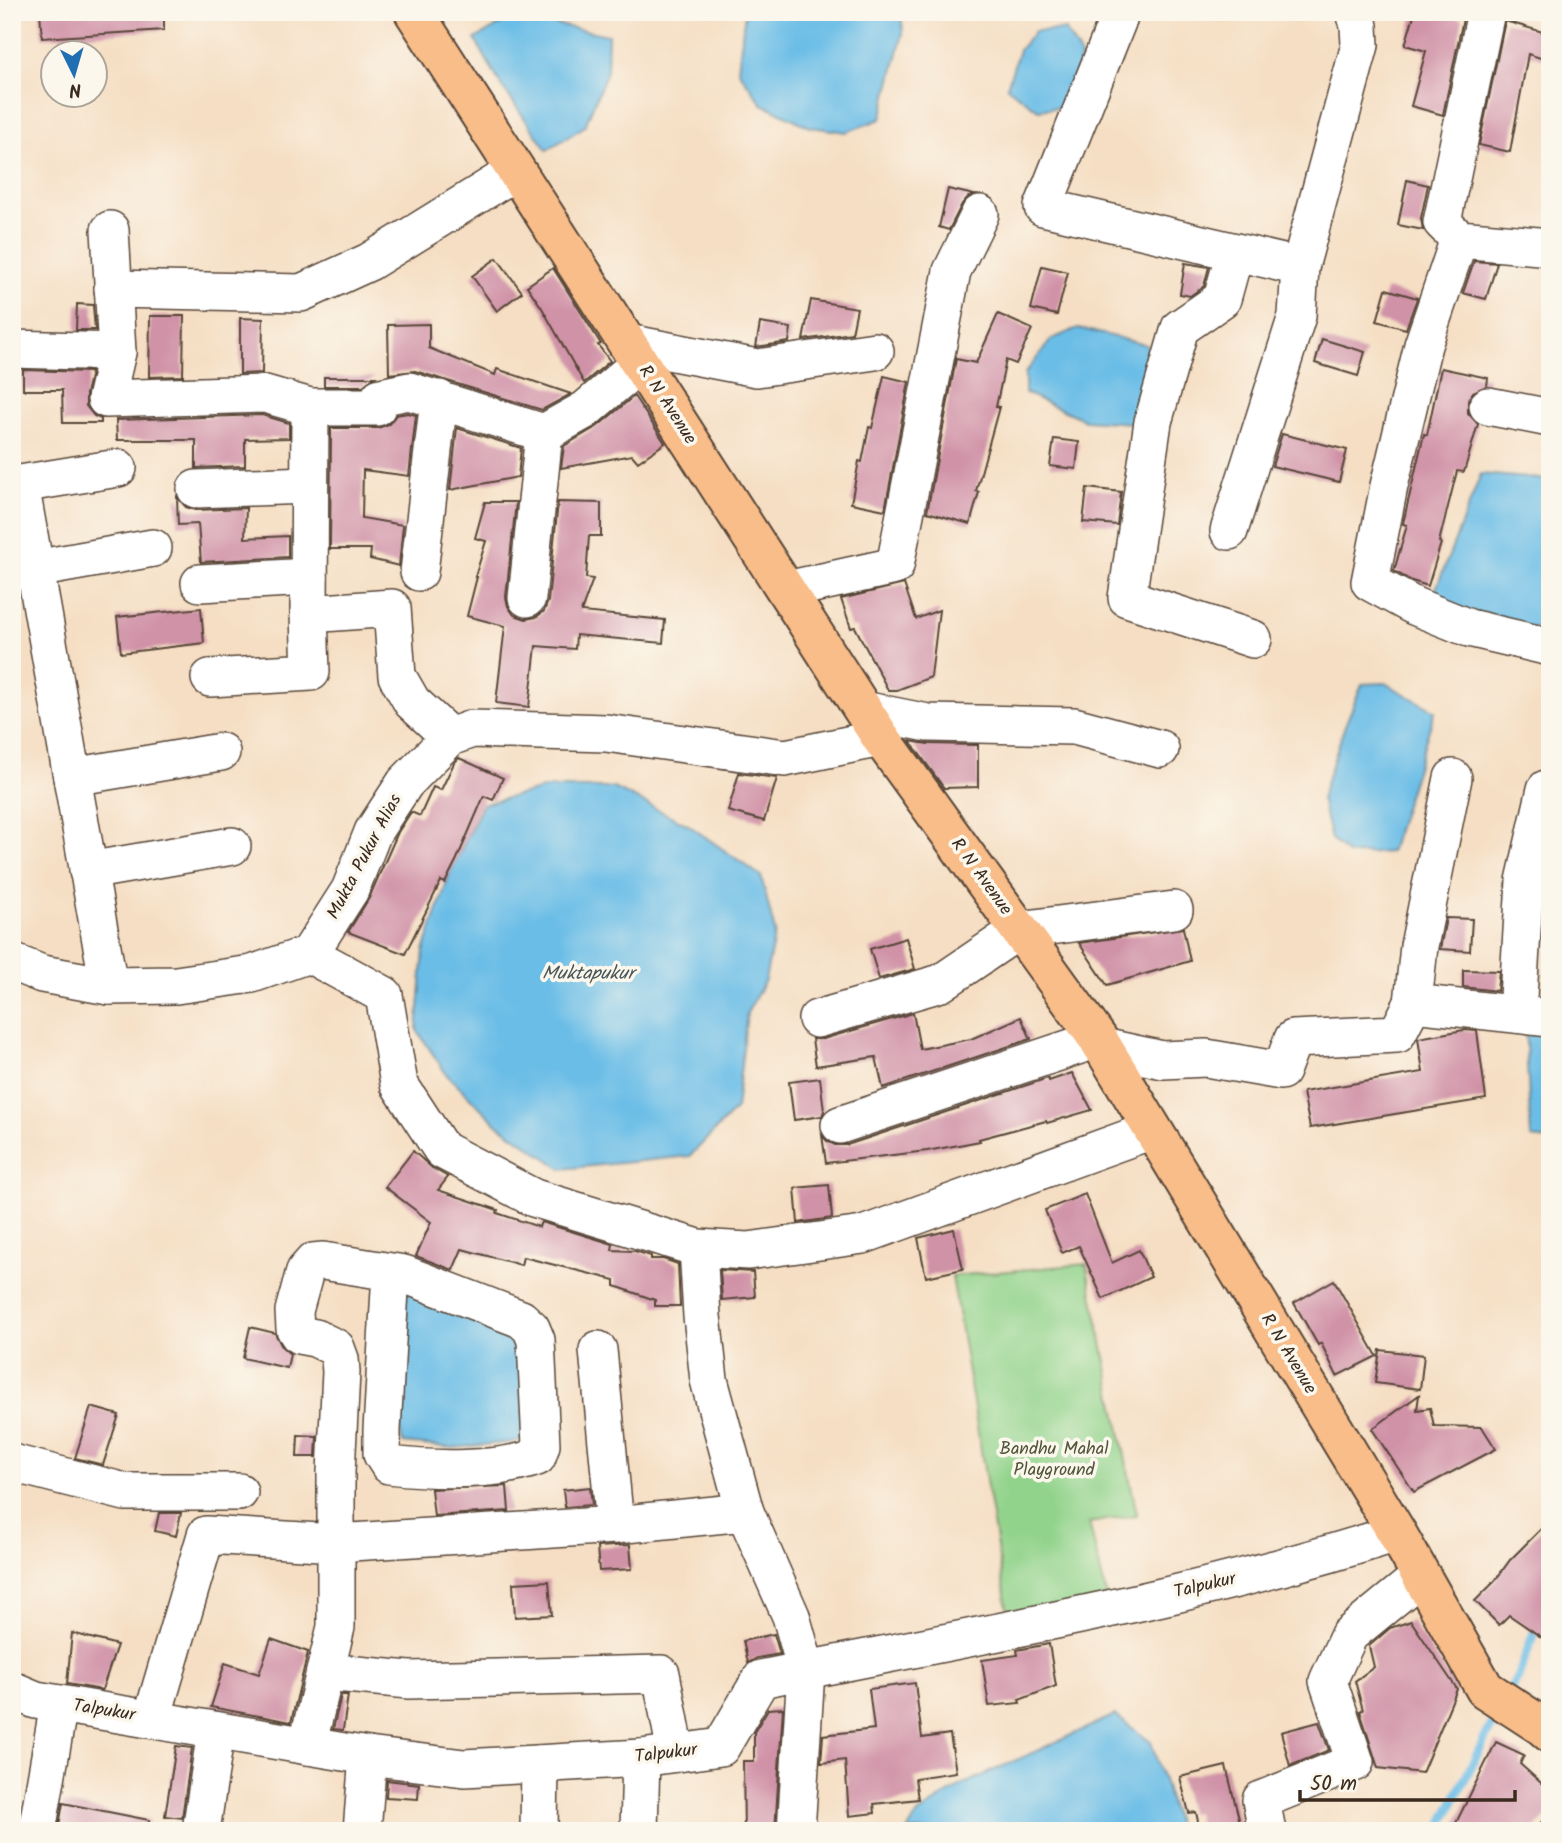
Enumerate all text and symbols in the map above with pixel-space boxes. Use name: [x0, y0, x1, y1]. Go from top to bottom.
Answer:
north arrow: [38, 38, 108, 108]
text: N: [68, 73, 83, 104]
street label: R N Avenue: [630, 359, 704, 451]
street label: Mukta Pukur Alias: [320, 789, 410, 925]
street label: R N Avenue: [943, 832, 1019, 922]
water label: Muktapukur: [542, 959, 638, 989]
street label: R N Avenue: [1252, 1308, 1324, 1400]
park label: Bandhu Mahal Playground: [999, 1435, 1109, 1485]
street label: Talpukur: [1171, 1565, 1240, 1607]
street label: Talpukur: [71, 1692, 138, 1730]
street label: Talpukur: [633, 1736, 700, 1772]
scale bar: [1300, 1759, 1515, 1803]
text: 50 m: [1310, 1768, 1357, 1801]

